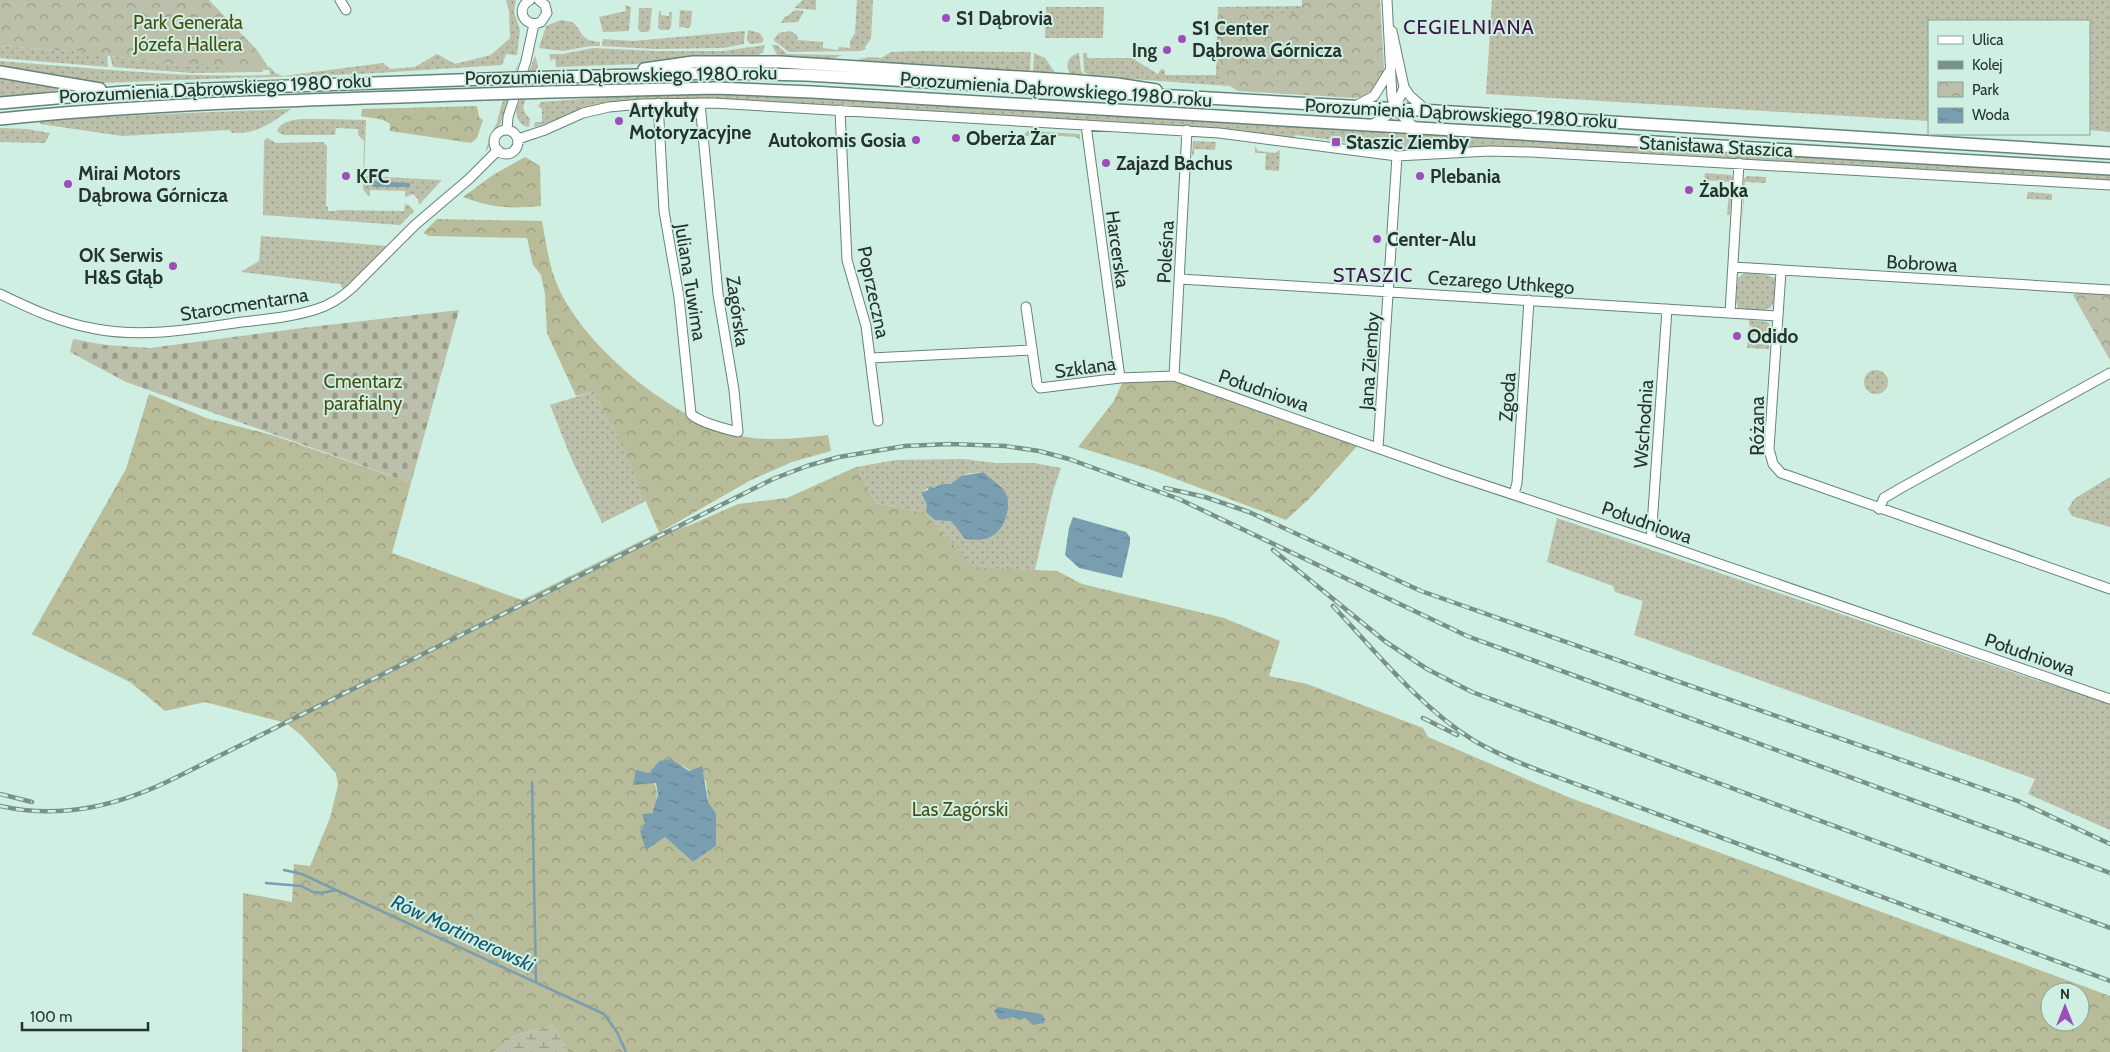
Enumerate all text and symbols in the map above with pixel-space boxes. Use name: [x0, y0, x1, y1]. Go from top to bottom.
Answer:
place label: S1 Dąbrovia: [956, 7, 1053, 30]
park label: Park Generała Józefa Hallera: [133, 11, 243, 56]
marker: S1 Dąbrovia: [940, 12, 952, 24]
district label: CEGIELNIANA: [1403, 15, 1535, 39]
place label: S1 Center Dąbrowa Górnicza: [1192, 17, 1343, 62]
legend: [1928, 20, 2090, 135]
text: Ulica: [1972, 31, 2004, 49]
marker: S1 Center Dąbrowa Górnicza: [1176, 33, 1188, 45]
place label: Ing: [1132, 39, 1157, 62]
marker: Ing: [1161, 44, 1173, 56]
text: Kolej: [1972, 56, 2003, 74]
street label: Porozumienia Dąbrowskiego 1980 roku: [464, 61, 778, 90]
street label: Porozumienia Dąbrowskiego 1980 roku: [899, 67, 1213, 112]
street label: Porozumienia Dąbrowskiego 1980 roku: [58, 69, 372, 108]
text: Park: [1972, 81, 1999, 99]
street label: Porozumienia Dąbrowskiego 1980 roku: [1304, 94, 1618, 133]
place label: Artykuły Motoryzacyjne: [629, 99, 751, 144]
text: Woda: [1972, 106, 2010, 124]
marker: Artykuły Motoryzacyjne: [613, 115, 625, 127]
place label: Oberża Żar: [966, 127, 1057, 150]
place label: Autokomis Gosia: [768, 129, 907, 152]
place label: Staszic Ziemby: [1346, 131, 1470, 154]
street label: Stanisława Staszica: [1638, 131, 1794, 162]
marker: Oberża Żar: [950, 132, 962, 144]
marker: Autokomis Gosia: [910, 134, 922, 146]
marker: Staszic Ziemby: [1330, 136, 1342, 148]
place label: Zajazd Bachus: [1116, 152, 1233, 175]
marker: Zajazd Bachus: [1100, 157, 1112, 169]
place label: Mirai Motors Dąbrowa Górnicza: [78, 162, 229, 207]
place label: KFC: [356, 165, 389, 188]
place label: Plebania: [1430, 165, 1501, 188]
marker: KFC: [340, 170, 352, 182]
marker: Plebania: [1414, 170, 1426, 182]
marker: Mirai Motors Dąbrowa Górnicza: [62, 178, 74, 190]
place label: Żabka: [1699, 179, 1749, 202]
marker: Żabka: [1683, 184, 1695, 196]
street label: Harcerska: [1101, 209, 1134, 289]
street label: Poleśna: [1152, 220, 1179, 284]
street label: Juliana Tuwima: [670, 221, 711, 342]
place label: Center-Alu: [1387, 228, 1476, 251]
marker: Center-Alu: [1371, 233, 1383, 245]
place label: OK Serwis H&S Głąb: [79, 244, 163, 289]
street label: Poprzeczna: [853, 244, 894, 340]
street label: Bobrowa: [1886, 250, 1958, 277]
marker: OK Serwis H&S Głąb: [167, 260, 179, 272]
district label: STASZIC: [1333, 263, 1413, 287]
street label: Cezarego Uthkego: [1427, 266, 1575, 299]
street label: Zagórska: [721, 274, 754, 348]
street label: Starocmentarna: [178, 283, 310, 326]
street label: Jana Ziemby: [1355, 311, 1384, 412]
place label: Odido: [1747, 325, 1799, 348]
marker: Odido: [1731, 330, 1743, 342]
street label: Szklana: [1053, 352, 1117, 383]
street label: Południowa: [1216, 364, 1312, 417]
park label: Cmentarz parafialny: [324, 370, 403, 415]
street label: Zgoda: [1494, 372, 1521, 423]
street label: Wschodnia: [1629, 379, 1658, 469]
street label: Różana: [1746, 396, 1769, 456]
street label: Południowa: [1599, 496, 1695, 549]
street label: Południowa: [1982, 628, 2078, 681]
park label: Las Zagórski: [912, 798, 1008, 821]
water label: Rów Mortimerowski: [388, 889, 539, 977]
north arrow: [2040, 982, 2090, 1032]
text: N: [2060, 985, 2070, 1003]
scale bar: [22, 1000, 149, 1032]
text: 100 m: [30, 1008, 72, 1026]

